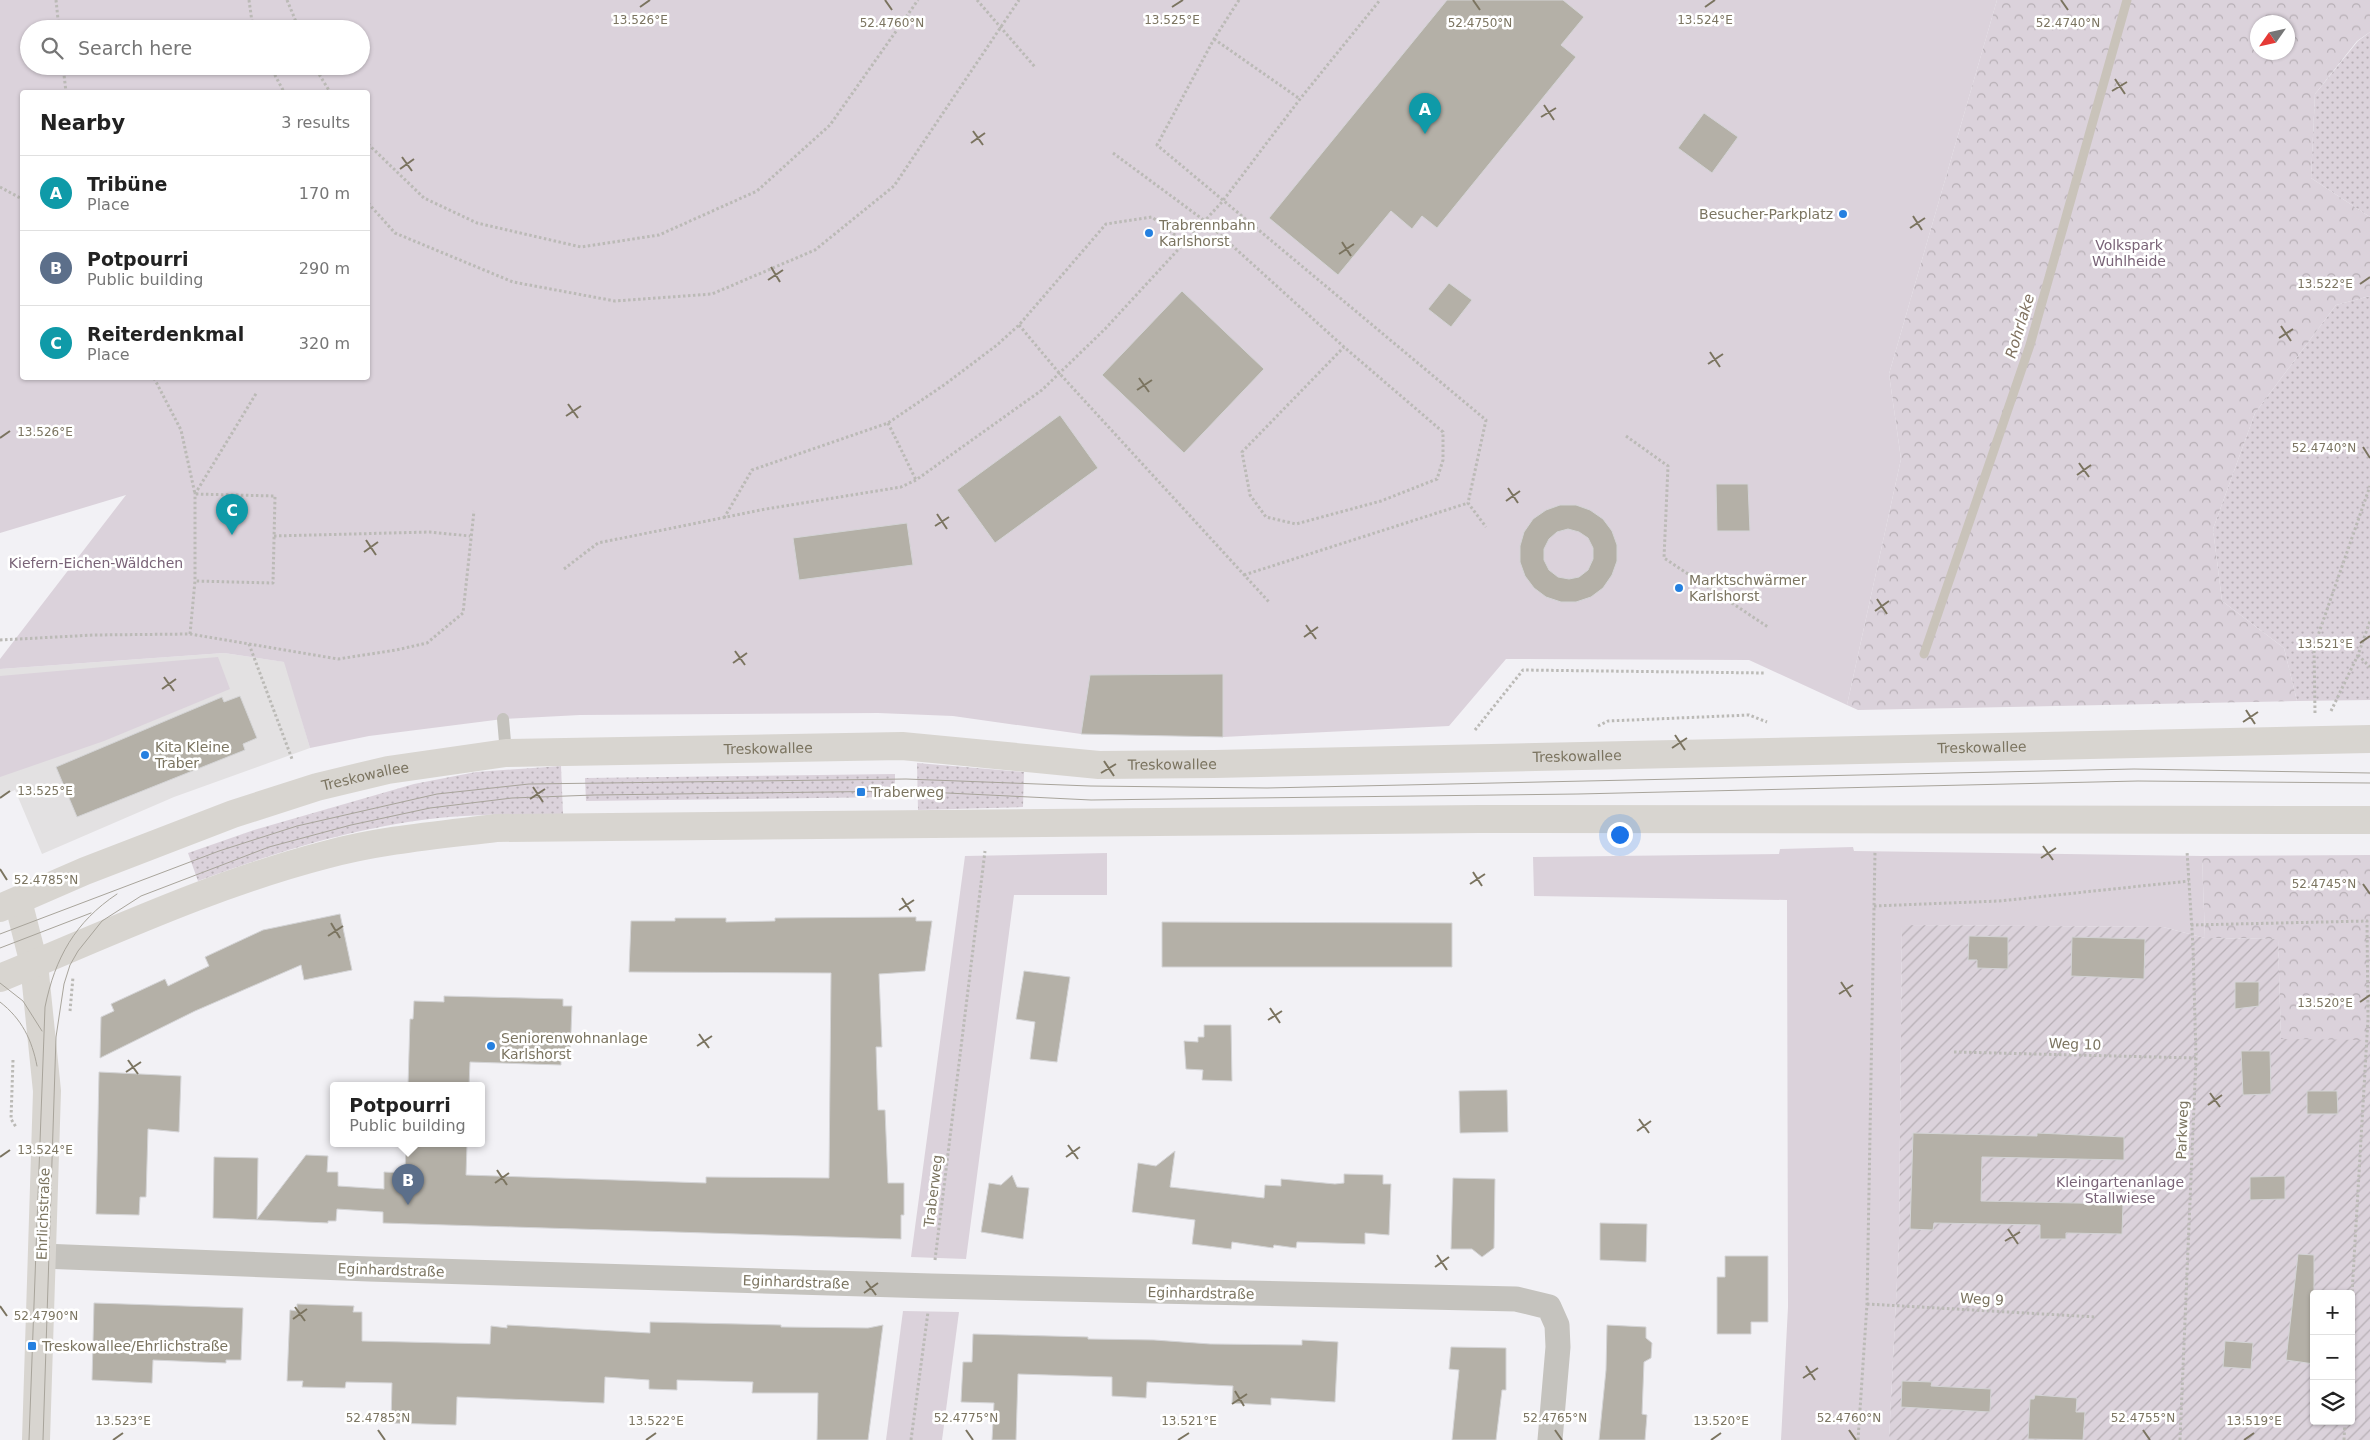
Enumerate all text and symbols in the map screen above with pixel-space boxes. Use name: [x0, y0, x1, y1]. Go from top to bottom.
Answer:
text: 13.526°E: [612, 13, 668, 27]
text: 13.525°E: [1144, 13, 1200, 27]
text: 13.524°E: [1677, 13, 1733, 27]
north arrow: [2250, 15, 2295, 60]
text: 52.4760°N: [860, 16, 924, 30]
text: 52.4750°N: [1448, 16, 1512, 30]
text: 52.4740°N: [2036, 16, 2100, 30]
search box: [20, 20, 370, 75]
icon: search: [38, 34, 66, 62]
text: Search here: [78, 37, 192, 59]
pin: A: [1409, 93, 1441, 134]
text: Nearby: [40, 111, 125, 135]
text: 3 results: [281, 113, 350, 132]
text: Tribüne: [87, 173, 167, 195]
text: A: [50, 184, 62, 203]
text: 170 m: [299, 184, 350, 203]
text: Place: [87, 195, 130, 214]
place label: Besucher-Parkplatz: [1699, 206, 1833, 222]
marker: Besucher-Parkplatz: [1837, 208, 1849, 220]
place label: Trabrennbahn Karlshorst: [1158, 217, 1256, 249]
marker: Trabrennbahn Karlshorst: [1143, 227, 1155, 239]
park label: Volkspark Wuhlheide: [2092, 237, 2166, 269]
text: Potpourri: [87, 248, 189, 270]
text: B: [50, 259, 62, 278]
text: 290 m: [299, 259, 350, 278]
text: Public building: [87, 270, 204, 289]
text: 13.522°E: [2297, 277, 2353, 291]
water label: Rohrlake: [2002, 292, 2038, 360]
text: Reiterdenkmal: [87, 323, 244, 345]
text: C: [50, 334, 62, 353]
text: 320 m: [299, 334, 350, 353]
text: Place: [87, 345, 130, 364]
text: 13.526°E: [17, 425, 73, 439]
text: 52.4740°N: [2292, 441, 2356, 455]
pin: C: [216, 494, 248, 535]
park label: Kiefern-Eichen-Wäldchen: [9, 555, 183, 571]
place label: Marktschwärmer Karlshorst: [1689, 572, 1807, 604]
marker: Marktschwärmer Karlshorst: [1673, 582, 1685, 594]
text: 13.521°E: [2297, 637, 2353, 651]
street label: Treskowallee: [1936, 738, 2027, 756]
place label: Kita Kleine Traber: [154, 739, 230, 771]
street label: Treskowallee: [722, 740, 813, 757]
street label: Treskowallee: [1531, 747, 1622, 765]
marker: Kita Kleine Traber: [139, 749, 151, 761]
street label: Treskowallee: [1127, 756, 1217, 773]
street label: Treskowallee: [319, 759, 410, 794]
text: 13.525°E: [17, 784, 73, 798]
place label: Traberweg: [870, 784, 944, 800]
marker: Traberweg: [855, 786, 867, 798]
your location: [1607, 822, 1633, 848]
text: 52.4785°N: [14, 873, 78, 887]
text: 52.4745°N: [2292, 877, 2356, 891]
text: 13.520°E: [2297, 996, 2353, 1010]
place label: Seniorenwohnanlage Karlshorst: [501, 1030, 648, 1062]
street label: Weg 10: [2048, 1035, 2102, 1053]
marker: Seniorenwohnanlage Karlshorst: [485, 1040, 497, 1052]
popup: [330, 1082, 485, 1147]
text: Potpourri: [349, 1094, 451, 1116]
street label: Parkweg: [2173, 1100, 2191, 1160]
text: Public building: [349, 1116, 466, 1135]
text: 13.524°E: [17, 1143, 73, 1157]
street label: Traberweg: [920, 1154, 945, 1229]
pin: B: [392, 1164, 424, 1205]
street label: Ehrlichstraße: [33, 1168, 53, 1260]
park label: Kleingartenanlage Stallwiese: [2056, 1174, 2184, 1206]
street label: Eginhardstraße: [337, 1260, 445, 1280]
street label: Eginhardstraße: [742, 1272, 850, 1292]
street label: Eginhardstraße: [1147, 1284, 1255, 1302]
street label: Weg 9: [1960, 1290, 2004, 1308]
map controls: [2310, 1290, 2355, 1425]
button: +: [2310, 1290, 2355, 1335]
text: 52.4790°N: [14, 1309, 78, 1323]
button: −: [2310, 1335, 2355, 1380]
place label: Treskowallee/Ehrlichstraße: [41, 1338, 228, 1354]
marker: Treskowallee/Ehrlichstraße: [26, 1340, 38, 1352]
button: layers: [2310, 1380, 2355, 1425]
text: 52.4785°N: [346, 1411, 410, 1425]
text: 52.4775°N: [934, 1411, 998, 1425]
text: 52.4765°N: [1523, 1411, 1587, 1425]
text: 52.4760°N: [1817, 1411, 1881, 1425]
text: 52.4755°N: [2111, 1411, 2175, 1425]
text: 13.523°E: [95, 1414, 151, 1428]
text: 13.522°E: [628, 1414, 684, 1428]
text: 13.521°E: [1161, 1414, 1217, 1428]
text: 13.520°E: [1693, 1414, 1749, 1428]
text: 13.519°E: [2226, 1414, 2282, 1428]

